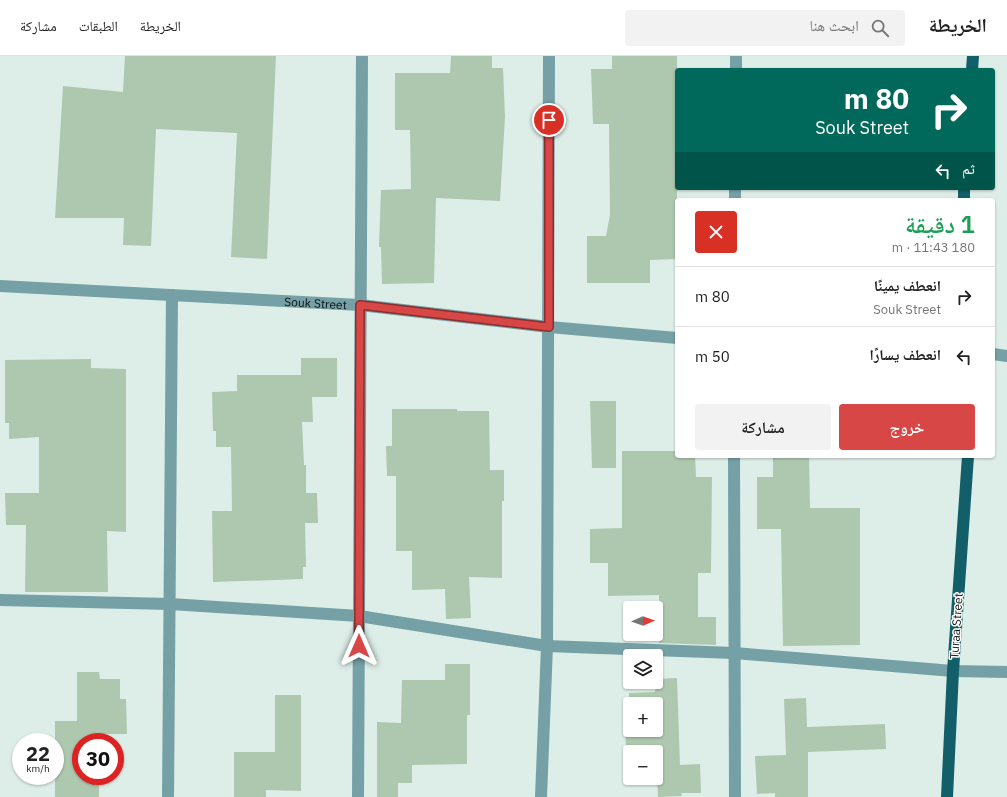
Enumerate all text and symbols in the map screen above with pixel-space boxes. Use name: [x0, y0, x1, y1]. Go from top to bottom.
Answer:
search box: [625, 10, 905, 46]
text: الخريطة: [929, 13, 987, 37]
text: ابحث هنا: [809, 16, 859, 35]
text: مشاركة: [20, 17, 57, 35]
text: الطبقات: [79, 17, 118, 35]
text: الخريطة: [140, 17, 181, 35]
icon: search: [869, 17, 891, 39]
text: 80 m: [844, 80, 909, 117]
icon: right: [923, 84, 975, 136]
pin: [532, 103, 566, 137]
icon: arrive: [538, 109, 560, 131]
text: Souk Street: [815, 116, 909, 139]
text: ثم: [962, 159, 975, 178]
icon: left: [932, 160, 954, 182]
text: 1 دقيقة: [905, 208, 975, 240]
button: close: [695, 211, 737, 253]
text: 180 m · 11:43: [892, 239, 975, 256]
text: انعطف يمينًا: [874, 276, 941, 295]
icon: right: [953, 286, 975, 308]
text: 80 m: [695, 287, 730, 306]
street label: Souk Street: [284, 294, 347, 312]
text: Souk Street: [873, 301, 941, 318]
text: انعطف يسارًا: [869, 345, 941, 364]
icon: left: [953, 346, 975, 368]
text: 50 m: [695, 347, 730, 366]
button: مشاركة: [695, 404, 831, 450]
button: خروج: [839, 404, 975, 450]
street label: Turaa Street: [946, 593, 966, 659]
north arrow: [623, 601, 663, 641]
map controls: [623, 601, 663, 785]
position arrow: [338, 625, 380, 667]
button: layers: [623, 649, 663, 689]
button: +: [623, 697, 663, 737]
speed limit sign: 30: [72, 733, 124, 785]
text: 22: [26, 740, 50, 767]
button: −: [623, 745, 663, 785]
text: km/h: [26, 762, 50, 775]

